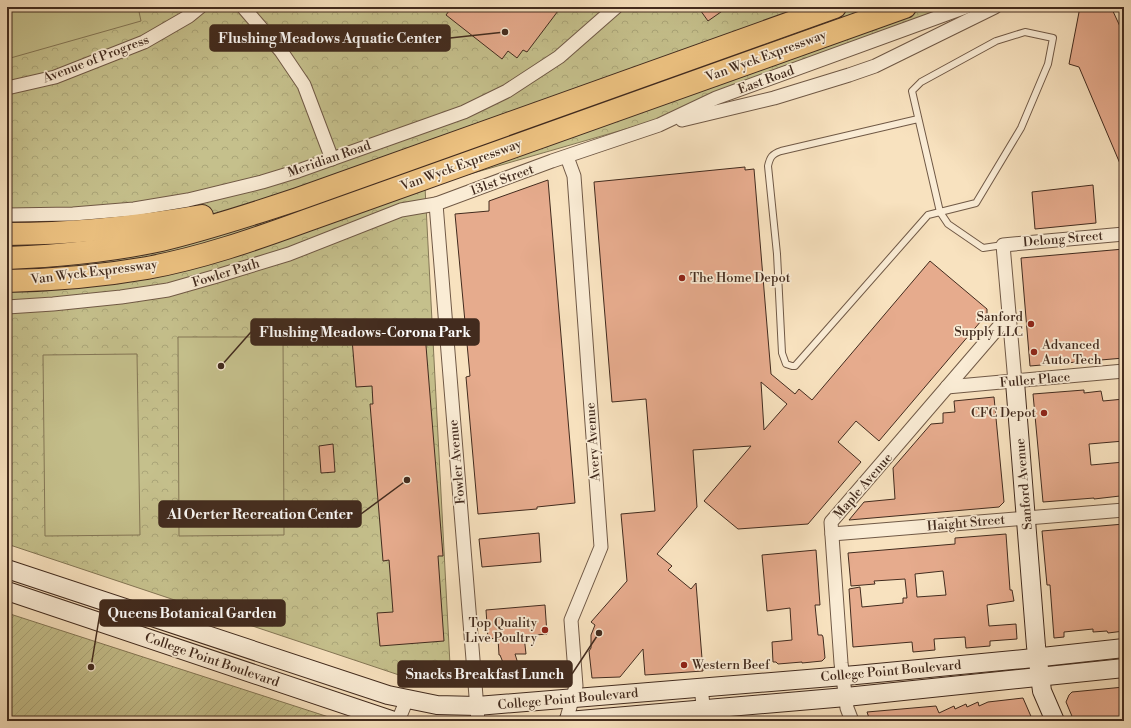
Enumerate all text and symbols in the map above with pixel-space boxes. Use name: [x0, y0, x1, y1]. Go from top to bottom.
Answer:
callout: Flushing Meadows Aquatic Center: [210, 25, 450, 51]
street label: Van Wyck Expressway: [702, 26, 829, 86]
text: Flushing Meadows Aquatic Center: [218, 30, 442, 48]
street label: Avenue of Progress: [40, 31, 152, 87]
street label: East Road: [736, 62, 797, 98]
street label: Van Wyck Expressway: [397, 135, 524, 195]
street label: Meridian Road: [285, 137, 373, 181]
street label: 131st Street: [468, 161, 536, 199]
street label: Delong Street: [1022, 227, 1104, 250]
street label: Fowler Path: [190, 255, 262, 291]
street label: Van Wyck Expressway: [29, 256, 159, 288]
place label: The Home Depot: [690, 270, 791, 286]
marker: The Home Depot: [677, 273, 687, 283]
place label: Sanford Supply LLC: [954, 309, 1024, 340]
callout: Flushing Meadows-Corona Park: [251, 319, 479, 345]
marker: Sanford Supply LLC: [1026, 319, 1036, 329]
text: Flushing Meadows-Corona Park: [259, 324, 471, 342]
place label: Advanced Auto Tech: [1041, 337, 1102, 368]
marker: Advanced Auto Tech: [1029, 347, 1039, 357]
street label: Fuller Place: [999, 369, 1071, 391]
street label: Avery Avenue: [582, 402, 604, 483]
place label: CFC Depot: [971, 405, 1036, 421]
marker: CFC Depot: [1039, 408, 1049, 418]
street label: Fowler Avenue: [445, 418, 469, 505]
street label: Sanford Avenue: [1012, 437, 1036, 531]
street label: Maple Avenue: [830, 450, 896, 522]
callout: Al Oerter Recreation Center: [159, 501, 361, 527]
text: Al Oerter Recreation Center: [166, 506, 353, 524]
street label: Haight Street: [926, 512, 1006, 534]
callout: Queens Botanical Garden: [100, 600, 285, 626]
text: Queens Botanical Garden: [108, 605, 277, 623]
place label: Top Quality Live Poultry: [465, 615, 538, 646]
marker: Top Quality Live Poultry: [540, 625, 550, 635]
street label: College Point Boulevard: [143, 629, 282, 691]
place label: Western Beef: [691, 657, 771, 673]
street label: College Point Boulevard: [820, 657, 963, 685]
marker: Western Beef: [679, 660, 689, 670]
callout: Snacks Breakfast Lunch: [398, 661, 572, 687]
text: Snacks Breakfast Lunch: [406, 666, 565, 684]
street label: College Point Boulevard: [497, 685, 640, 713]

